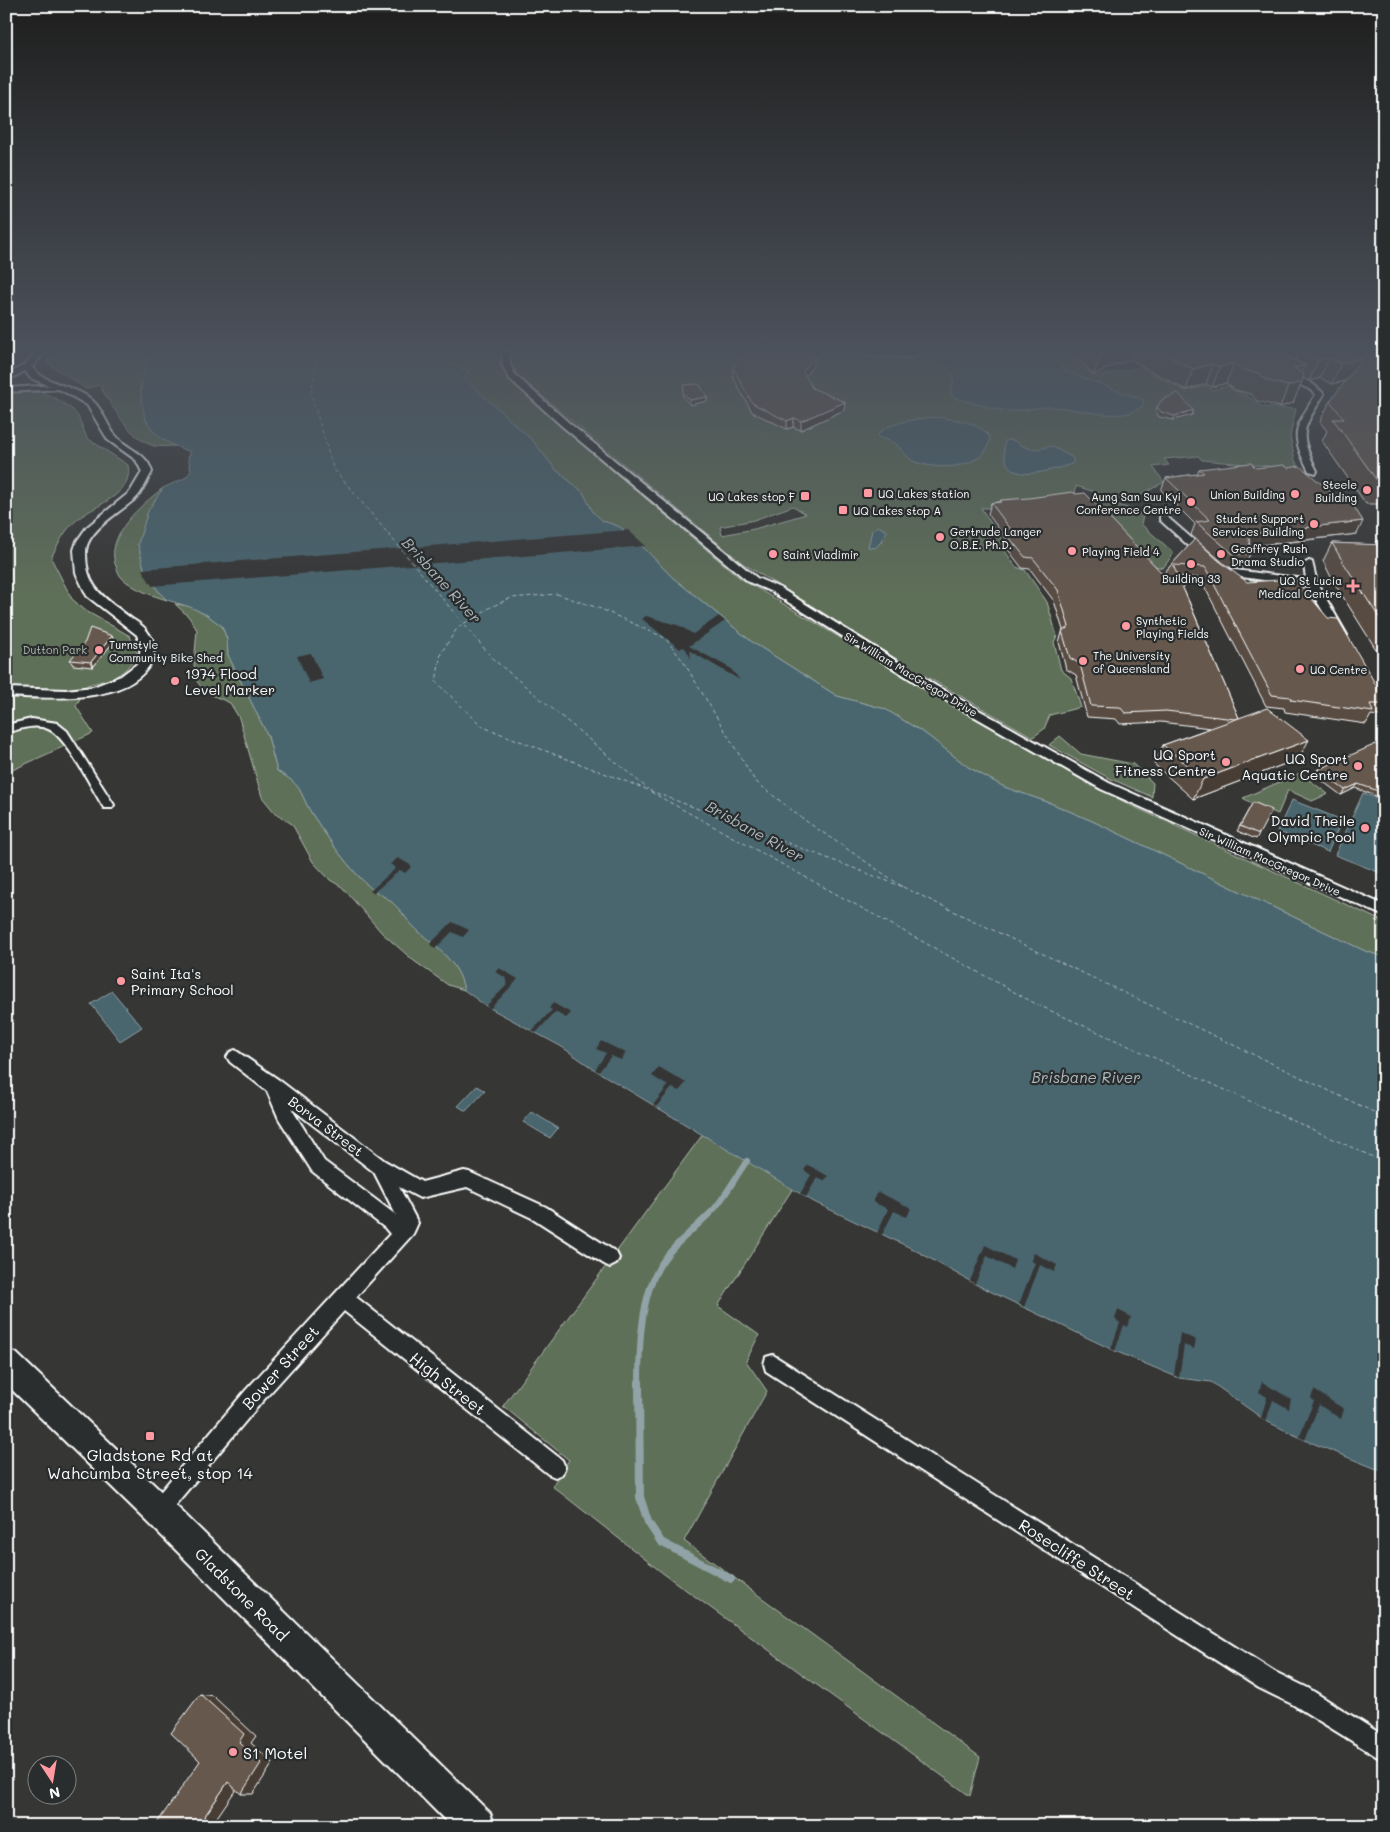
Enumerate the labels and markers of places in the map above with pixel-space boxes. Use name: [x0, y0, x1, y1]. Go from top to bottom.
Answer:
place label: Steele Building: [1315, 477, 1357, 505]
marker: Steele Building: [1361, 484, 1373, 496]
place label: UQ Lakes station: [878, 486, 969, 501]
marker: UQ Lakes station: [862, 487, 874, 499]
place label: Union Building: [1210, 487, 1285, 502]
marker: Union Building: [1289, 488, 1301, 500]
place label: UQ Lakes stop F: [708, 489, 795, 504]
place label: Aung San Suu Kyi Conference Centre: [1076, 489, 1181, 517]
marker: UQ Lakes stop F: [799, 490, 811, 502]
marker: Aung San Suu Kyi Conference Centre: [1185, 496, 1197, 508]
place label: UQ Lakes stop A: [853, 503, 941, 518]
marker: UQ Lakes stop A: [837, 504, 849, 516]
place label: Student Support Services Building: [1212, 511, 1304, 539]
marker: Student Support Services Building: [1308, 518, 1320, 530]
place label: Gertrude Langer O.B.E. Ph.D.: [950, 524, 1042, 552]
marker: Gertrude Langer O.B.E. Ph.D.: [934, 531, 946, 543]
place label: Geoffrey Rush Drama Studio: [1231, 541, 1307, 569]
place label: Playing Field 4: [1082, 544, 1160, 559]
marker: Playing Field 4: [1066, 545, 1078, 557]
place label: Saint Vladimir: [783, 547, 859, 562]
marker: Saint Vladimir: [767, 548, 779, 560]
marker: Geoffrey Rush Drama Studio: [1215, 548, 1227, 560]
marker: Building 33: [1185, 558, 1197, 570]
place label: Building 33: [1162, 571, 1221, 586]
place label: UQ St Lucia Medical Centre: [1259, 573, 1342, 601]
marker: UQ St Lucia Medical Centre: [1346, 579, 1360, 593]
place label: Synthetic Playing Fields: [1136, 613, 1209, 641]
marker: Synthetic Playing Fields: [1120, 620, 1132, 632]
place label: Turnstyle Community Bike Shed: [109, 637, 223, 665]
marker: Turnstyle Community Bike Shed: [93, 644, 105, 656]
place label: The University of Queensland: [1093, 648, 1170, 676]
marker: The University of Queensland: [1077, 655, 1089, 667]
place label: UQ Centre: [1310, 662, 1368, 677]
marker: UQ Centre: [1294, 663, 1306, 675]
place label: 1974 Flood Level Marker: [185, 664, 275, 699]
marker: 1974 Flood Level Marker: [169, 675, 181, 687]
place label: UQ Sport Fitness Centre: [1115, 745, 1216, 780]
place label: UQ Sport Aquatic Centre: [1242, 749, 1348, 784]
marker: UQ Sport Fitness Centre: [1220, 756, 1232, 768]
marker: UQ Sport Aquatic Centre: [1352, 760, 1364, 772]
place label: David Theile Olympic Pool: [1268, 811, 1355, 846]
marker: David Theile Olympic Pool: [1359, 822, 1371, 834]
place label: Saint Ita's Primary School: [131, 964, 234, 999]
marker: Saint Ita's Primary School: [115, 975, 127, 987]
marker: Gladstone Rd at Wahcumba Street, stop 14: [144, 1430, 156, 1442]
place label: Gladstone Rd at Wahcumba Street, stop 14: [47, 1444, 254, 1483]
place label: S1 Motel: [243, 1742, 307, 1763]
marker: S1 Motel: [227, 1746, 239, 1758]

